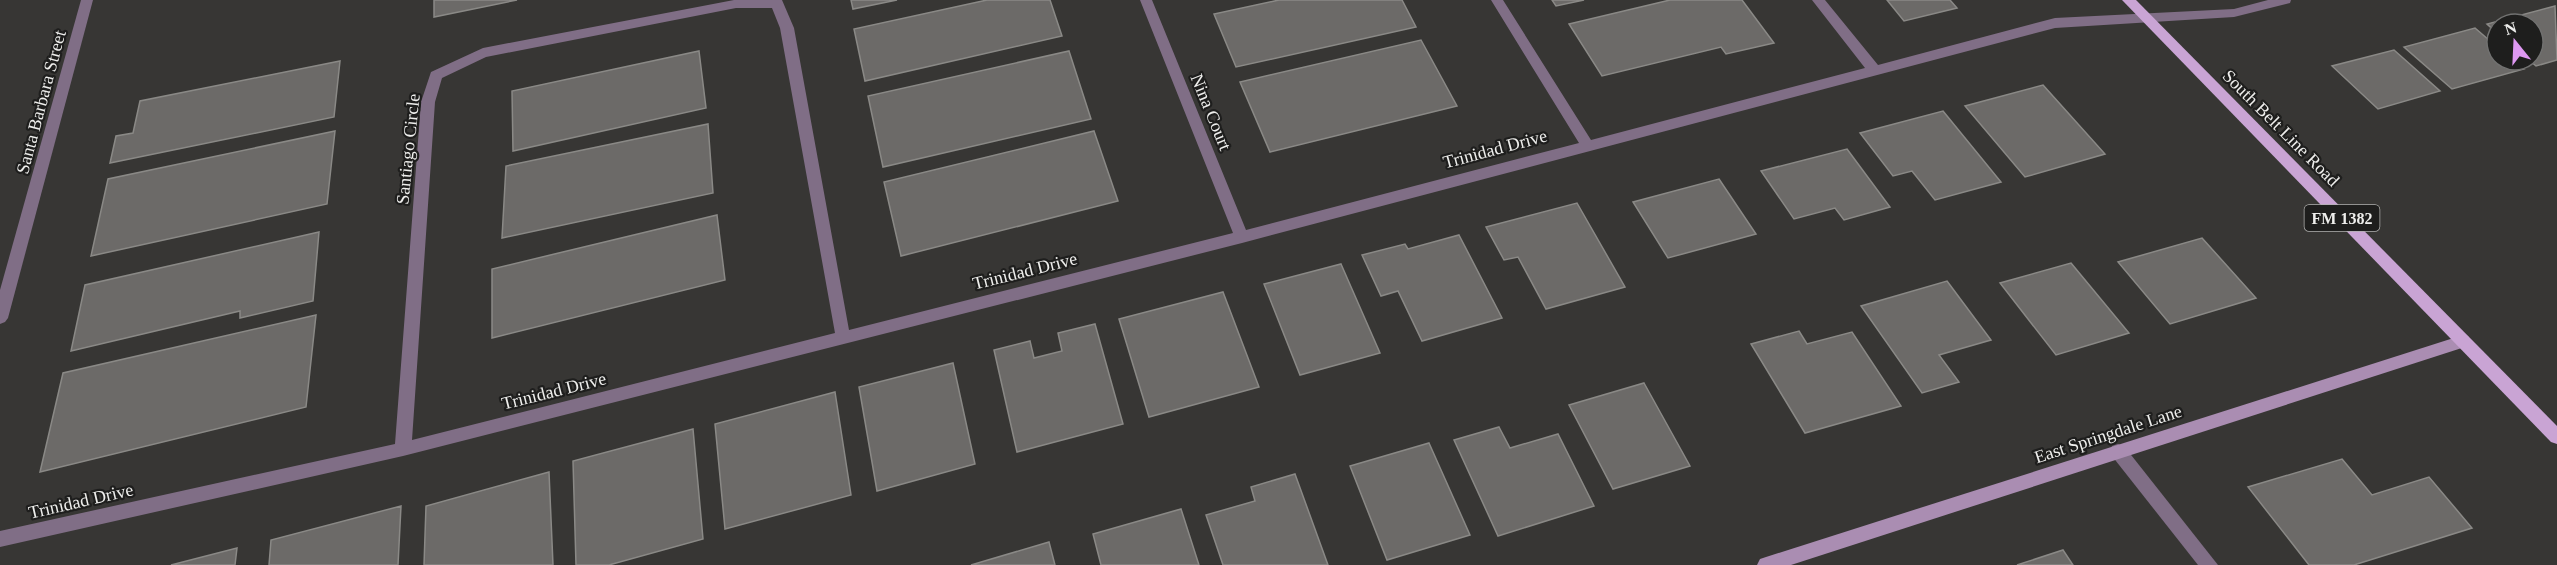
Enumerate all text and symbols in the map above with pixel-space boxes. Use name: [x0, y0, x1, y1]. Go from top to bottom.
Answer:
north arrow: [2485, 12, 2545, 72]
text: N: [2502, 18, 2519, 38]
street label: Santa Barbara Street: [12, 28, 70, 176]
street label: South Belt Line Road: [2219, 66, 2343, 190]
street label: Nina Court: [1187, 71, 1235, 153]
street label: Santiago Circle: [392, 93, 424, 205]
street label: Trinidad Drive: [1441, 126, 1549, 172]
road number: FM 1382: [2304, 205, 2380, 231]
street label: Trinidad Drive: [971, 248, 1079, 294]
street label: Trinidad Drive: [500, 368, 608, 414]
street label: East Springdale Lane: [2032, 401, 2184, 467]
street label: Trinidad Drive: [27, 479, 135, 523]

